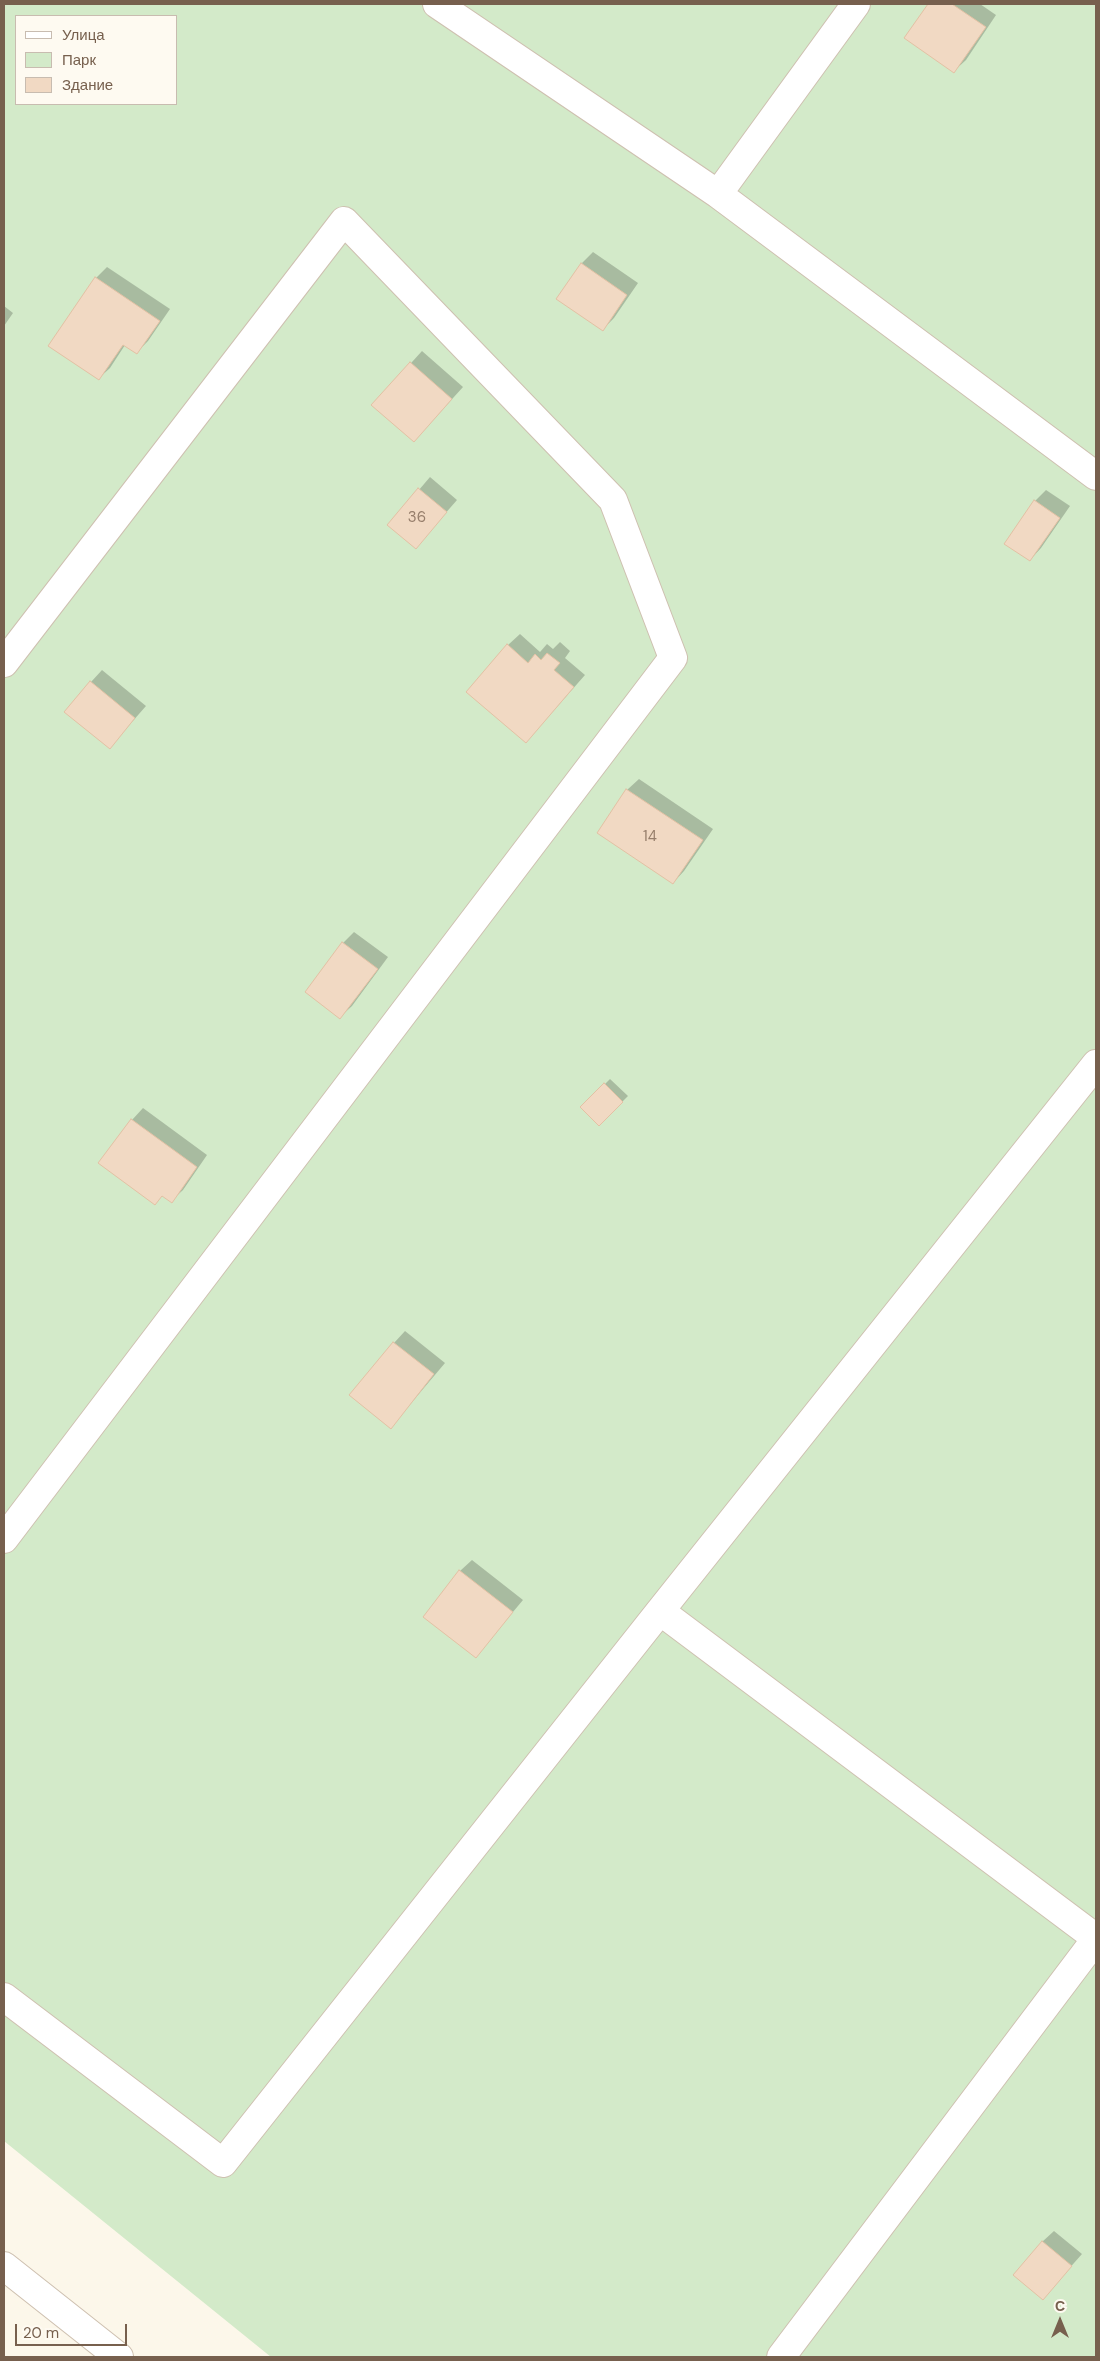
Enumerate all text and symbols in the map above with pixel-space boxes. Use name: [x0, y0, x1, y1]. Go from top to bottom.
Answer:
legend: [15, 15, 178, 105]
text: Улица: [62, 25, 105, 45]
text: Парк: [62, 50, 96, 70]
text: Здание: [62, 75, 113, 95]
house number: 36: [408, 509, 426, 527]
house number: 14: [643, 828, 657, 846]
north arrow: [1035, 2296, 1085, 2346]
text: С: [1055, 2297, 1065, 2315]
scale bar: [18, 2314, 130, 2346]
text: 20 m: [23, 2323, 59, 2343]

